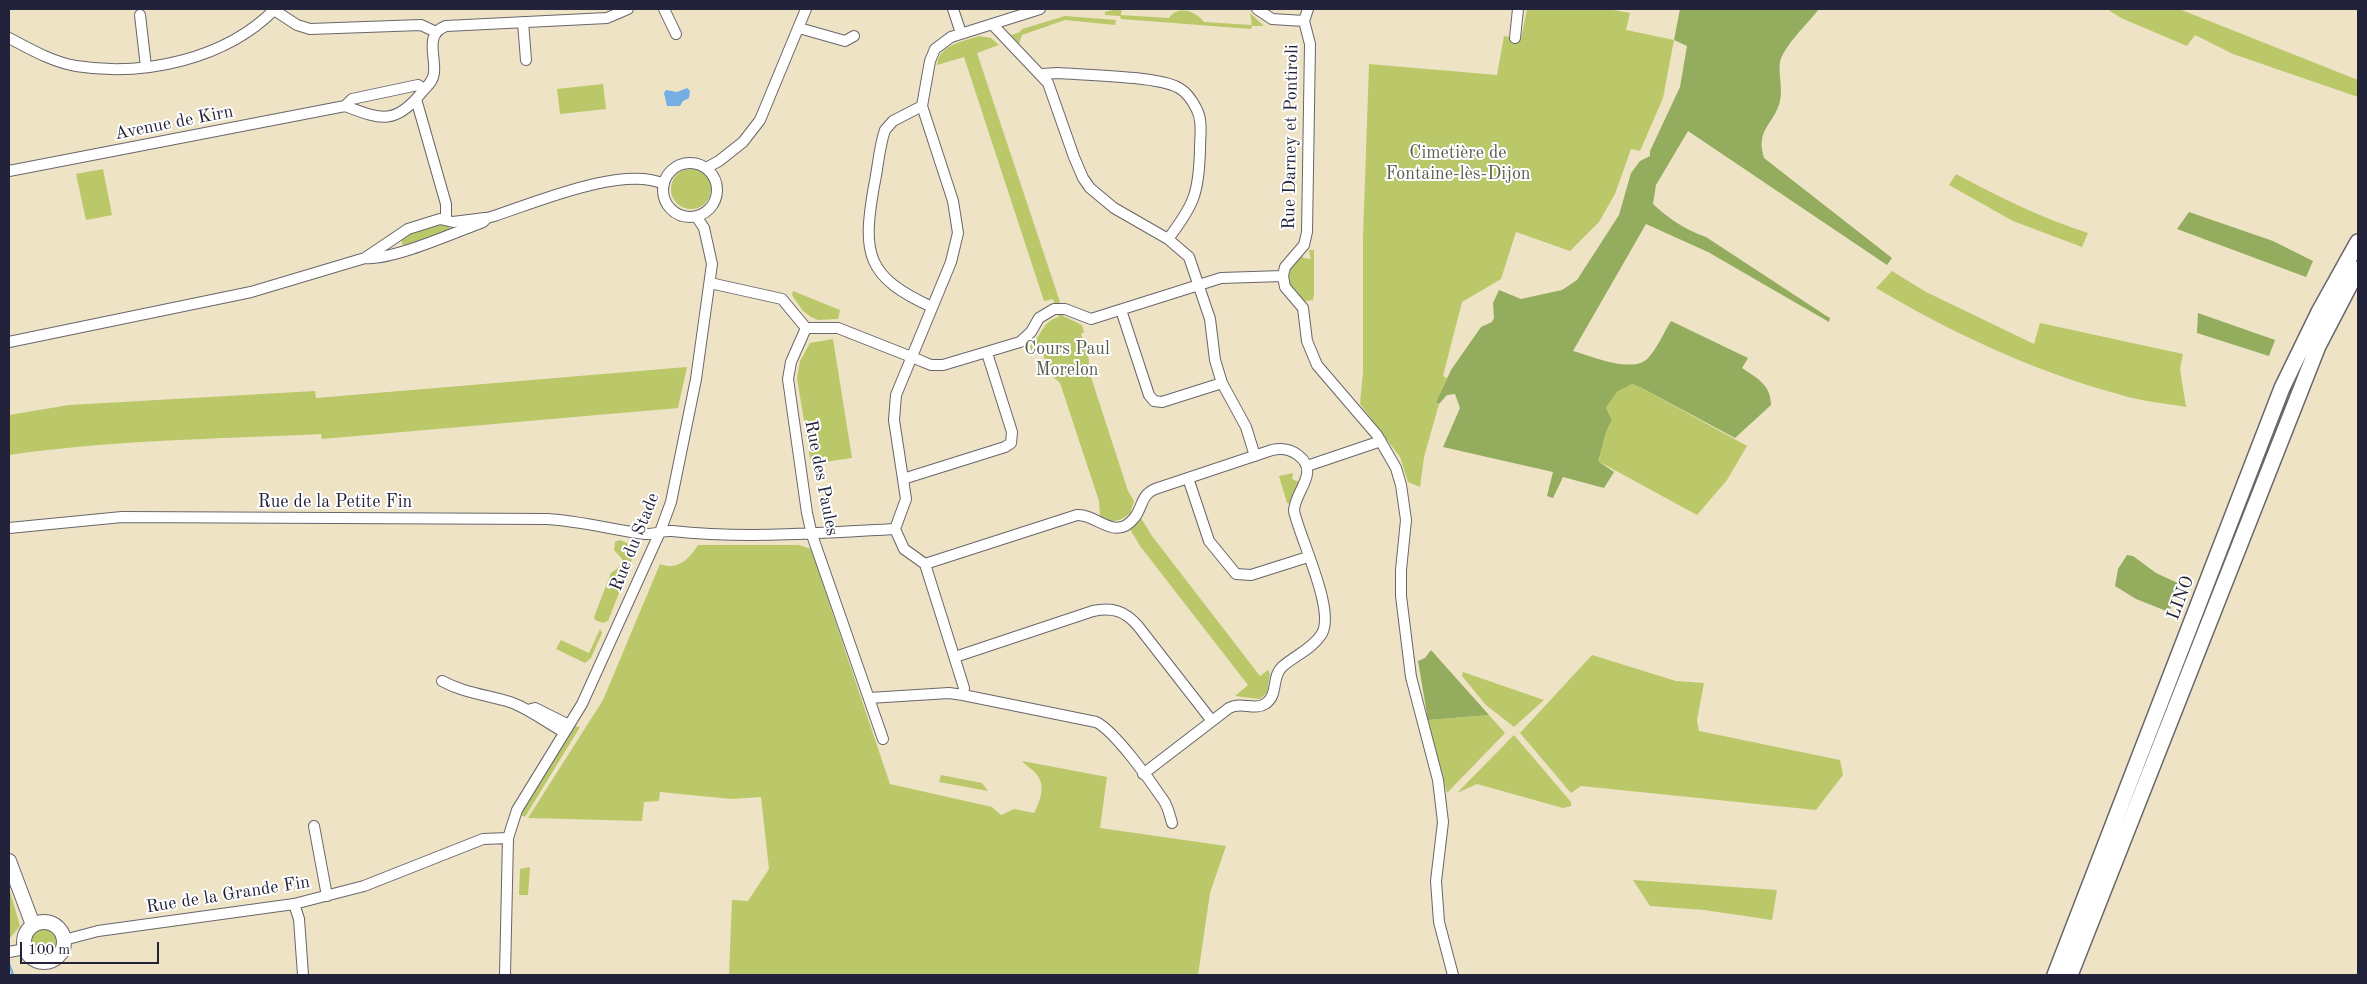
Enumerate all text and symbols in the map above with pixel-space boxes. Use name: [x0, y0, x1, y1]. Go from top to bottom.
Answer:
street label: Rue Darney et Pontiroli: [1279, 44, 1303, 230]
street label: Avenue de Kirn: [113, 101, 235, 145]
park label: Cimetière de Fontaine-lès-Dijon: [1385, 142, 1531, 184]
park label: Cours Paul Morelon: [1024, 338, 1110, 380]
street label: Rue des Paules: [799, 418, 843, 538]
street label: Rue du Stade: [606, 490, 664, 594]
street label: Rue de la Petite Fin: [258, 491, 412, 513]
street label: LINO: [2163, 573, 2199, 623]
street label: Rue de la Grande Fin: [144, 871, 312, 919]
scale bar: [22, 932, 161, 964]
text: 100 m: [28, 943, 70, 958]

